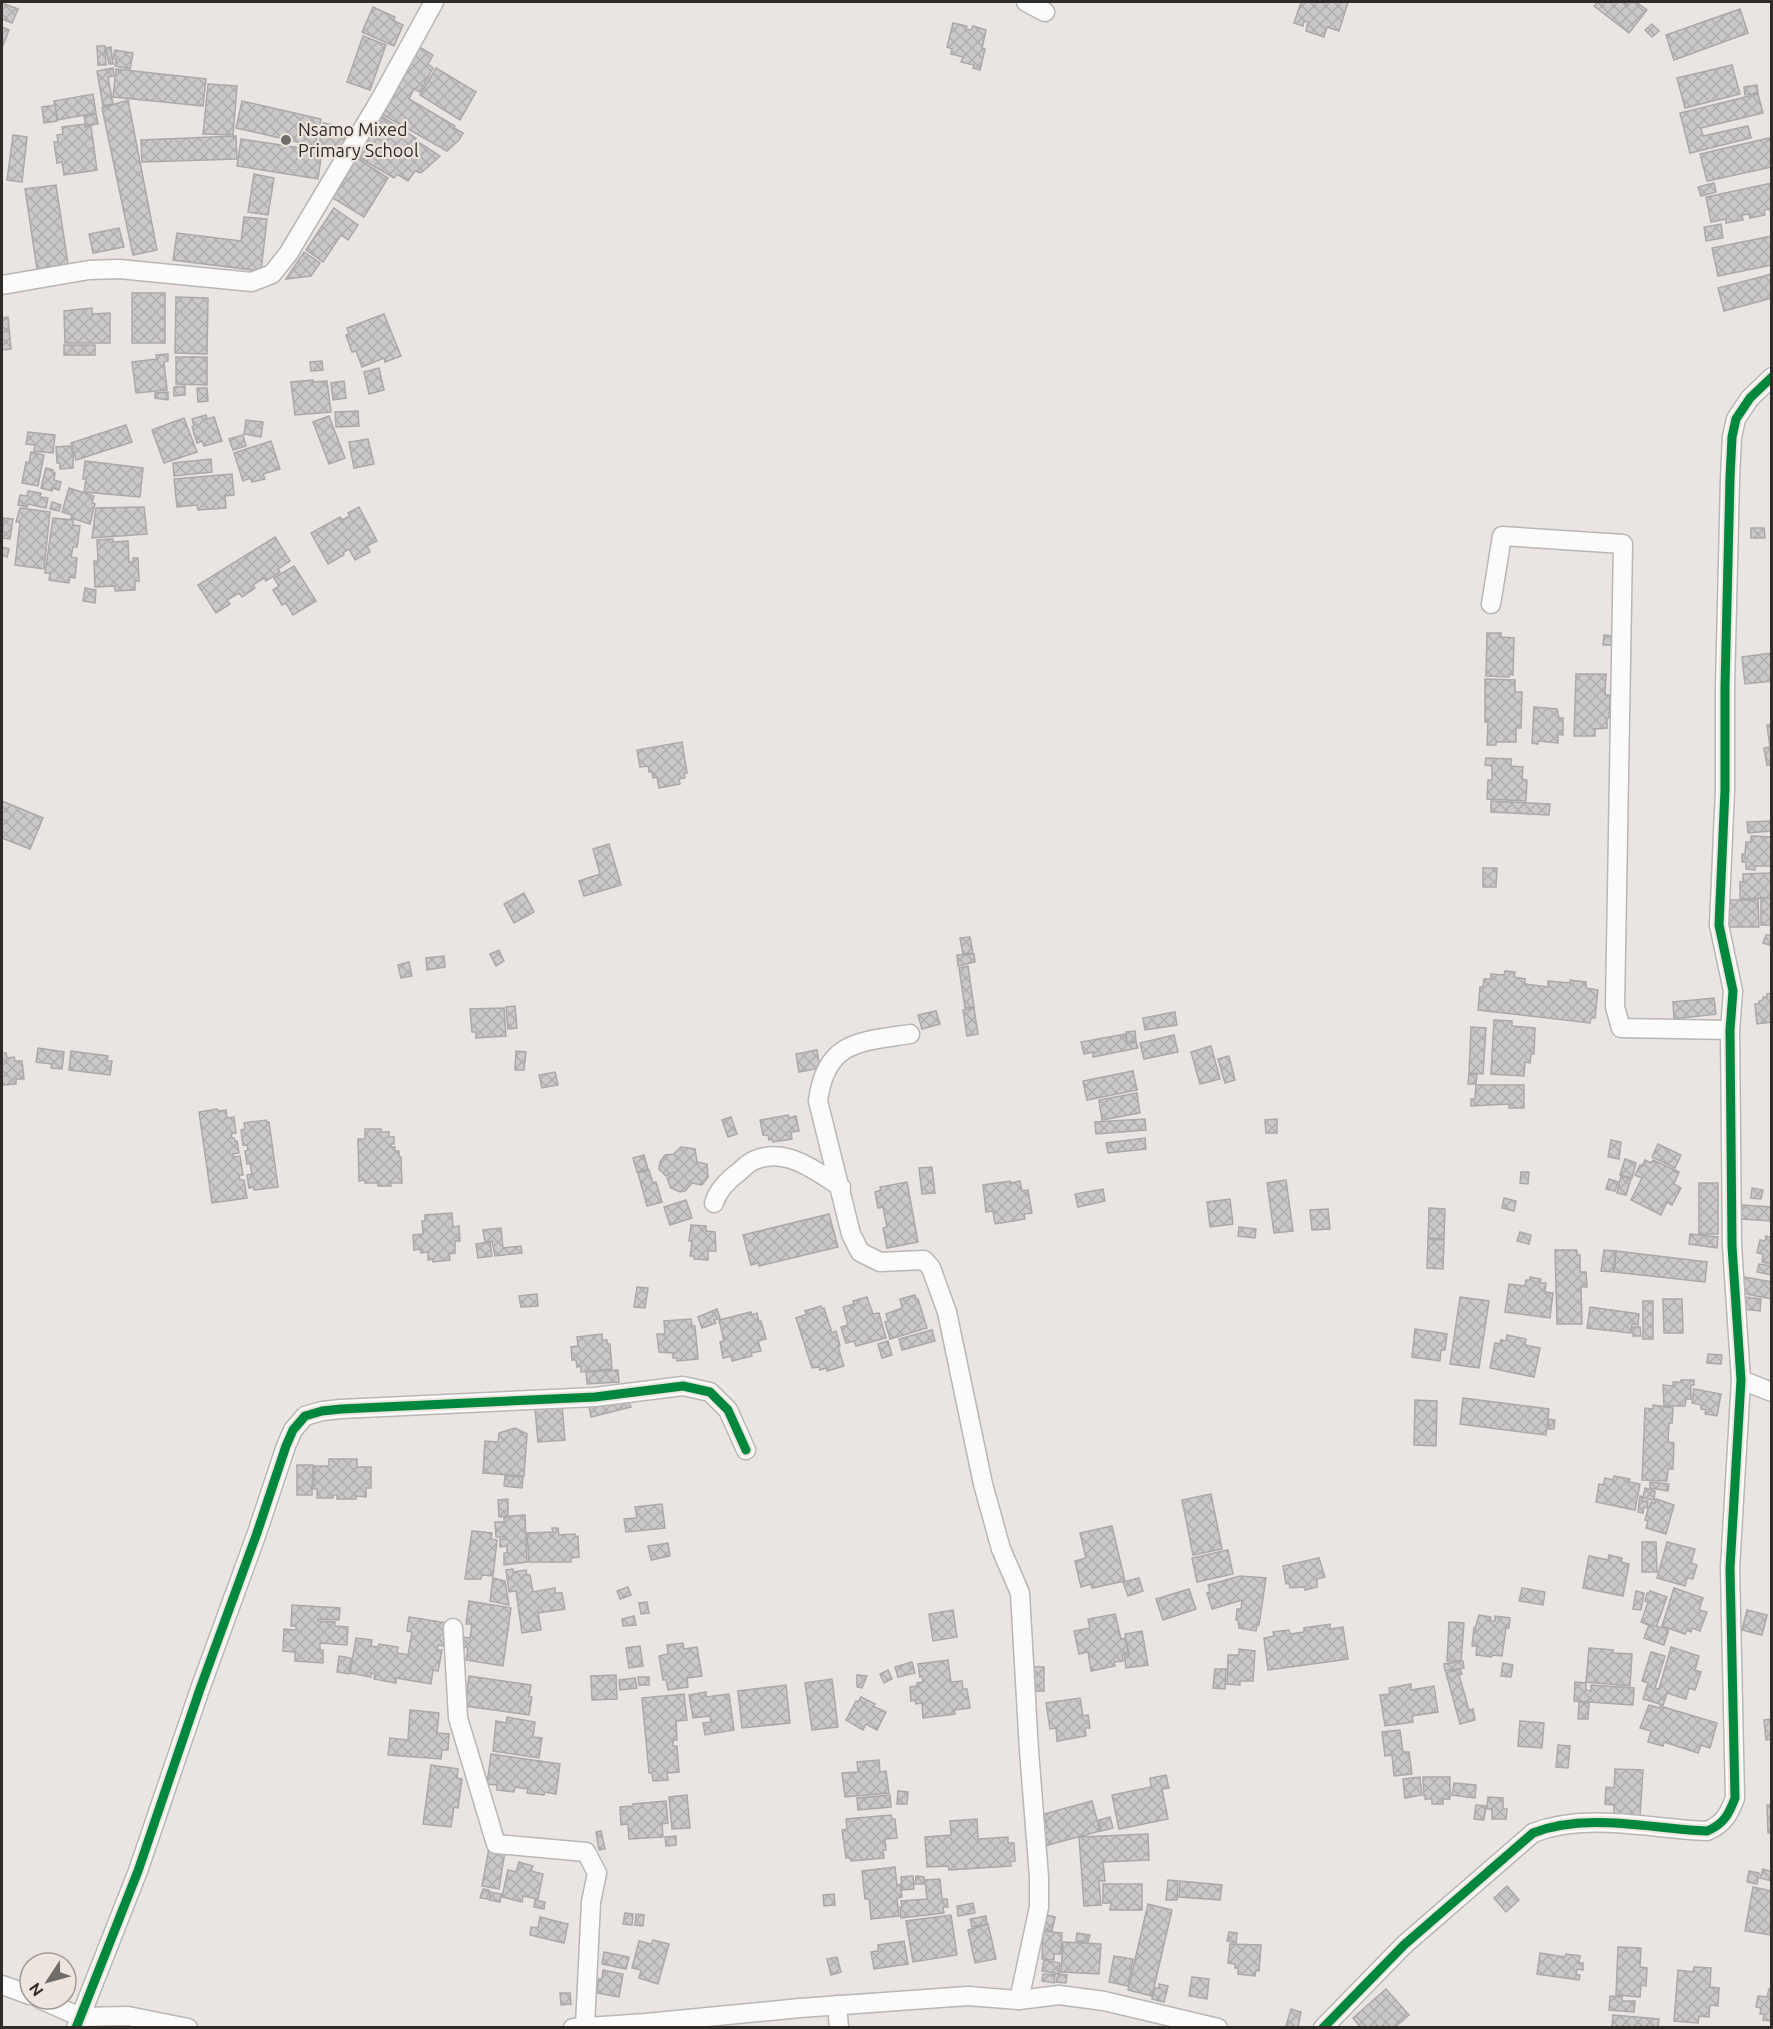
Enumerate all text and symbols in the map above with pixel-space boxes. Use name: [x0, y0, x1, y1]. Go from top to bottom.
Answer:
place label: Nsamo Mixed Primary School: [298, 119, 419, 160]
marker: Nsamo Mixed Primary School: [279, 133, 293, 147]
north arrow: [18, 1951, 78, 2011]
text: N: [25, 1980, 47, 2000]

